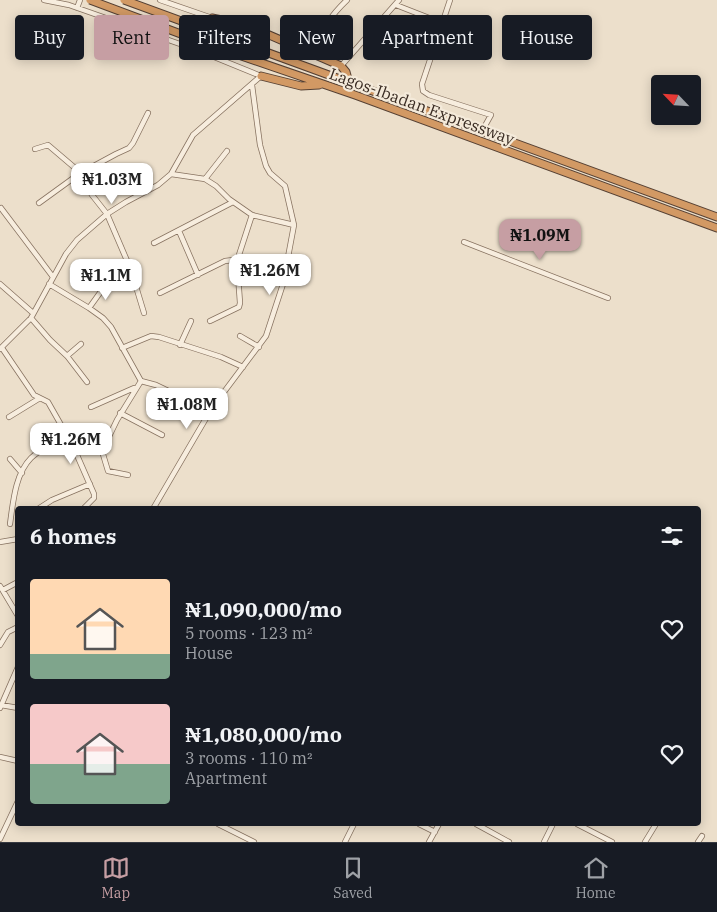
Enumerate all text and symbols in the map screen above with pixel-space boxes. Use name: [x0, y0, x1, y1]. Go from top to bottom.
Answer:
chip: Buy: [15, 15, 84, 60]
chip: Rent: [94, 15, 169, 60]
chip: Filters: [179, 15, 270, 60]
chip: New: [280, 15, 353, 60]
chip: Apartment: [363, 15, 492, 60]
chip: House: [502, 15, 592, 60]
street label: Lagos-Ibadan Expressway: [327, 63, 518, 149]
north arrow: [651, 75, 701, 125]
map controls: [651, 75, 701, 125]
pin: ₦1.03M: [71, 162, 153, 205]
text: ₦1.03M: [82, 169, 142, 189]
pin: ₦1.09M: [499, 218, 581, 261]
text: ₦1.09M: [510, 225, 570, 245]
pin: ₦1.26M: [229, 254, 311, 296]
pin: ₦1.1M: [71, 258, 141, 301]
text: ₦1.26M: [240, 260, 300, 280]
text: ₦1.1M: [81, 265, 131, 285]
pin: ₦1.08M: [146, 388, 228, 430]
text: ₦1.08M: [157, 394, 217, 414]
pin: ₦1.26M: [30, 422, 112, 465]
text: ₦1.26M: [41, 429, 101, 449]
text: 6 homes: [30, 522, 116, 550]
icon: filters: [658, 522, 686, 550]
text: ₦1,090,000/mo: [185, 595, 342, 623]
icon: home: [70, 599, 130, 659]
icon: heart: [658, 615, 686, 643]
text: 5 rooms · 123 m²: [185, 623, 313, 643]
text: House: [185, 643, 233, 663]
text: ₦1,080,000/mo: [185, 720, 342, 748]
icon: home: [70, 724, 130, 784]
icon: heart: [658, 740, 686, 768]
text: 3 rooms · 110 m²: [185, 748, 313, 768]
text: Apartment: [185, 768, 267, 788]
tab: Map: [102, 854, 130, 902]
tab: Saved: [333, 854, 372, 902]
tab: Home: [576, 854, 615, 902]

